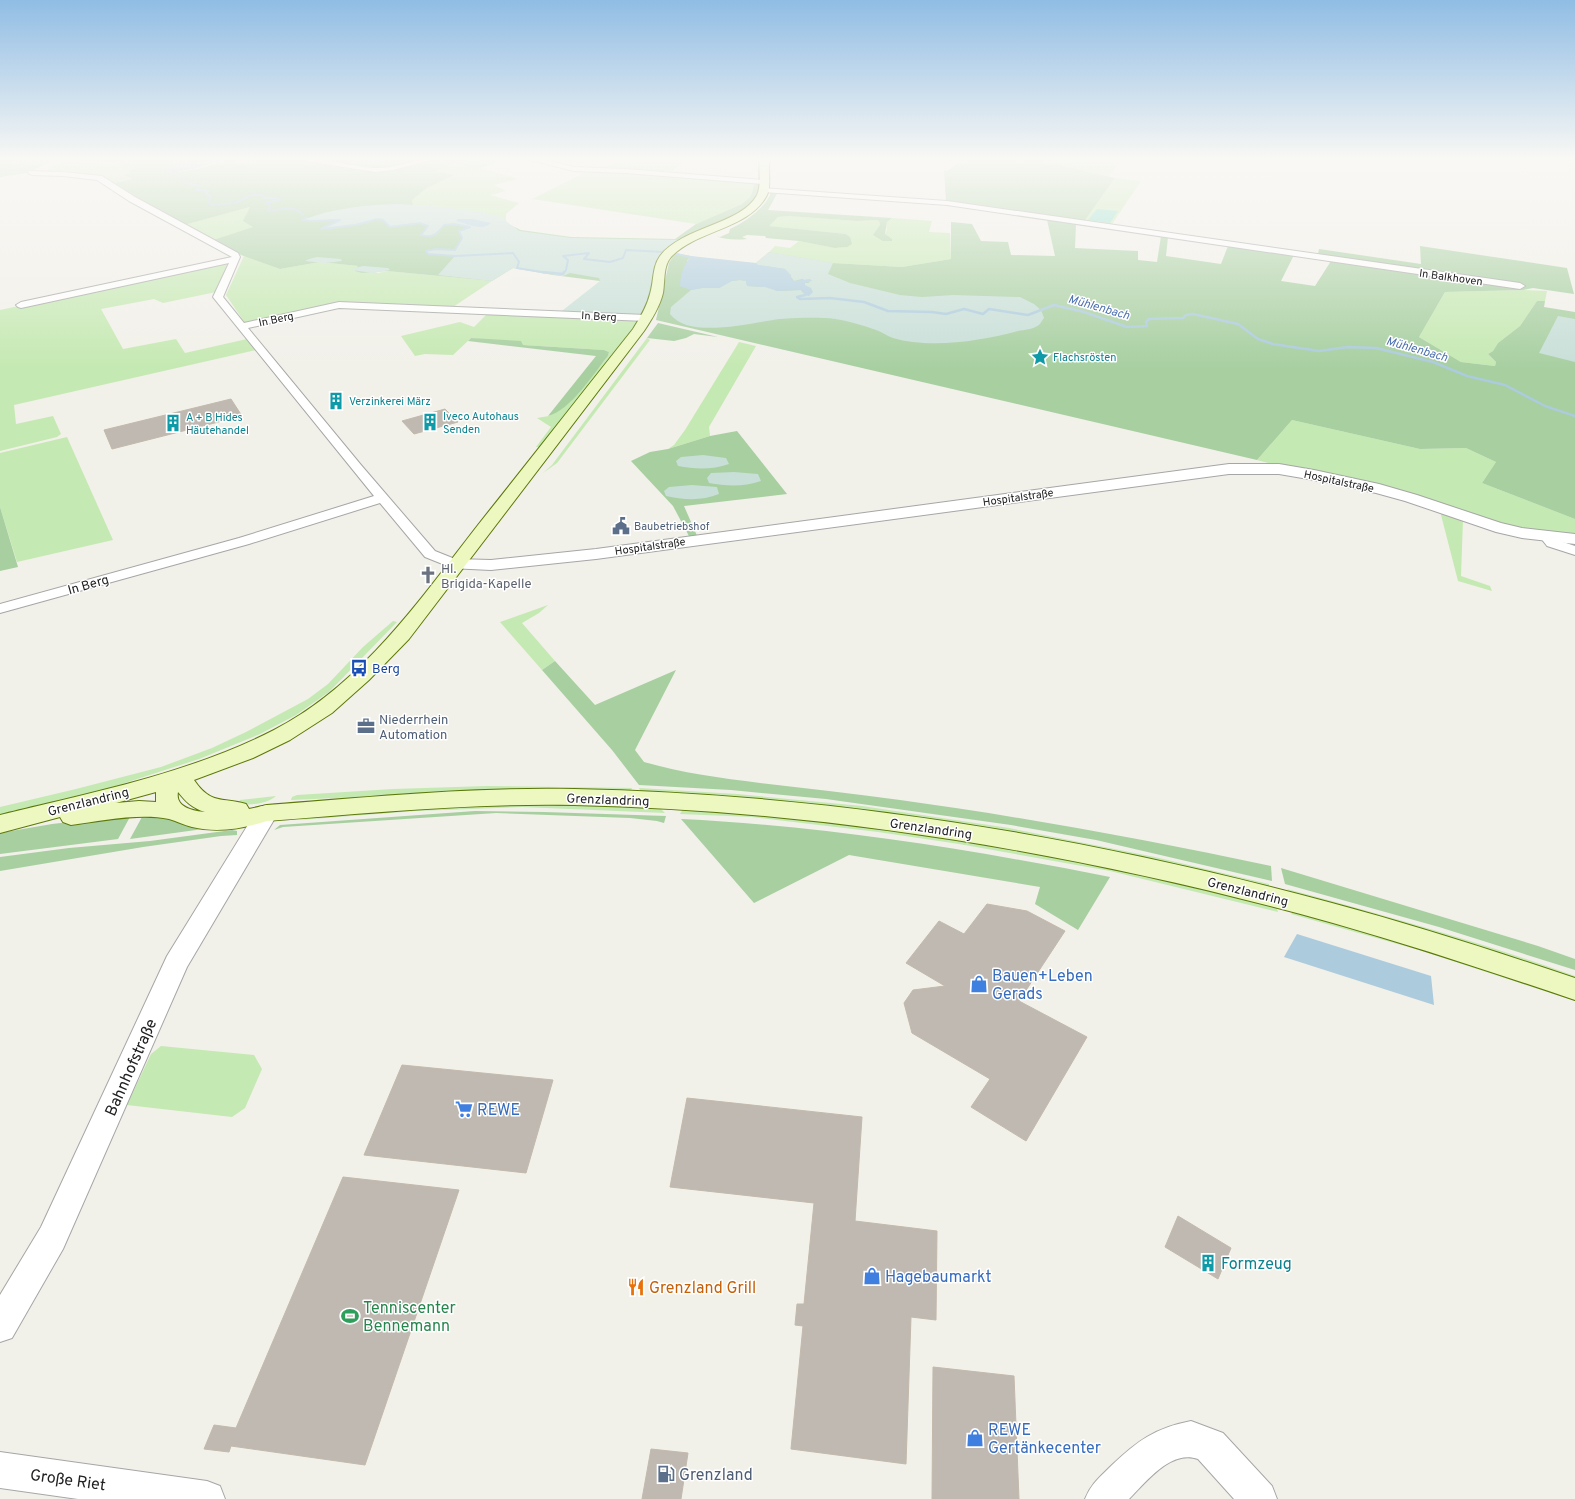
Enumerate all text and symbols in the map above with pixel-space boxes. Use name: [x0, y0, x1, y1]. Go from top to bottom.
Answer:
street label: In Balkhoven: [1418, 267, 1484, 289]
water label: Mühlenbach: [1066, 292, 1132, 324]
street label: In Berg: [257, 309, 295, 331]
street label: In Berg: [581, 309, 617, 325]
water label: Mühlenbach: [1384, 334, 1450, 366]
place icon: Flachsrösten: [1030, 347, 1050, 367]
place label: Flachsrösten: [1053, 351, 1117, 365]
building icon: Verzinkerei März: [326, 391, 346, 411]
place label: Verzinkerei März: [349, 395, 431, 409]
place label: Iveco Autohaus Senden: [443, 410, 519, 437]
place label: A + B Hides Häutehandel: [186, 411, 249, 438]
building icon: Iveco Autohaus Senden: [420, 412, 440, 432]
building icon: A + B Hides Häutehandel: [163, 413, 183, 433]
street label: Hospitalstraße: [1302, 468, 1375, 496]
street label: Hospitalstraße: [982, 486, 1054, 510]
public building icon: Baubetriebshof: [611, 516, 631, 536]
place label: Baubetriebshof: [634, 520, 710, 534]
street label: Hospitalstraße: [614, 535, 686, 559]
place label: Hl. Brigida-Kapelle: [441, 562, 531, 593]
church icon: Hl. Brigida-Kapelle: [418, 565, 438, 585]
street label: In Berg: [66, 572, 111, 599]
bus stop icon: Berg: [349, 658, 369, 678]
place label: Berg: [372, 662, 400, 678]
place label: Niederrhein Automation: [379, 713, 448, 744]
office icon: Niederrhein Automation: [356, 716, 376, 736]
street label: Grenzlandring: [46, 785, 131, 821]
street label: Grenzlandring: [566, 792, 650, 810]
street label: Grenzlandring: [888, 816, 973, 844]
street label: Grenzlandring: [1205, 875, 1290, 911]
place label: Bauen+Leben Gerads: [992, 967, 1093, 1005]
shop icon: Bauen+Leben Gerads: [969, 974, 989, 994]
street label: Bahnhofstraße: [101, 1016, 162, 1120]
supermarket icon: REWE: [454, 1099, 474, 1119]
place label: REWE: [477, 1101, 520, 1121]
building icon: Formzeug: [1198, 1253, 1218, 1273]
place label: Formzeug: [1221, 1255, 1292, 1275]
shop icon: Hagebaumarkt: [862, 1266, 882, 1286]
place label: Hagebaumarkt: [885, 1268, 991, 1288]
restaurant icon: Grenzland Grill: [626, 1277, 646, 1297]
place label: Grenzland Grill: [649, 1279, 756, 1299]
place label: Tenniscenter Bennemann: [363, 1299, 456, 1337]
sports icon: Tenniscenter Bennemann: [340, 1306, 360, 1326]
place label: REWE Gertänkecenter: [988, 1421, 1101, 1459]
shop icon: REWE Gertänkecenter: [965, 1428, 985, 1448]
fuel station icon: Grenzland: [656, 1464, 676, 1484]
street label: Große Riet: [29, 1466, 107, 1496]
place label: Grenzland: [679, 1466, 753, 1486]

